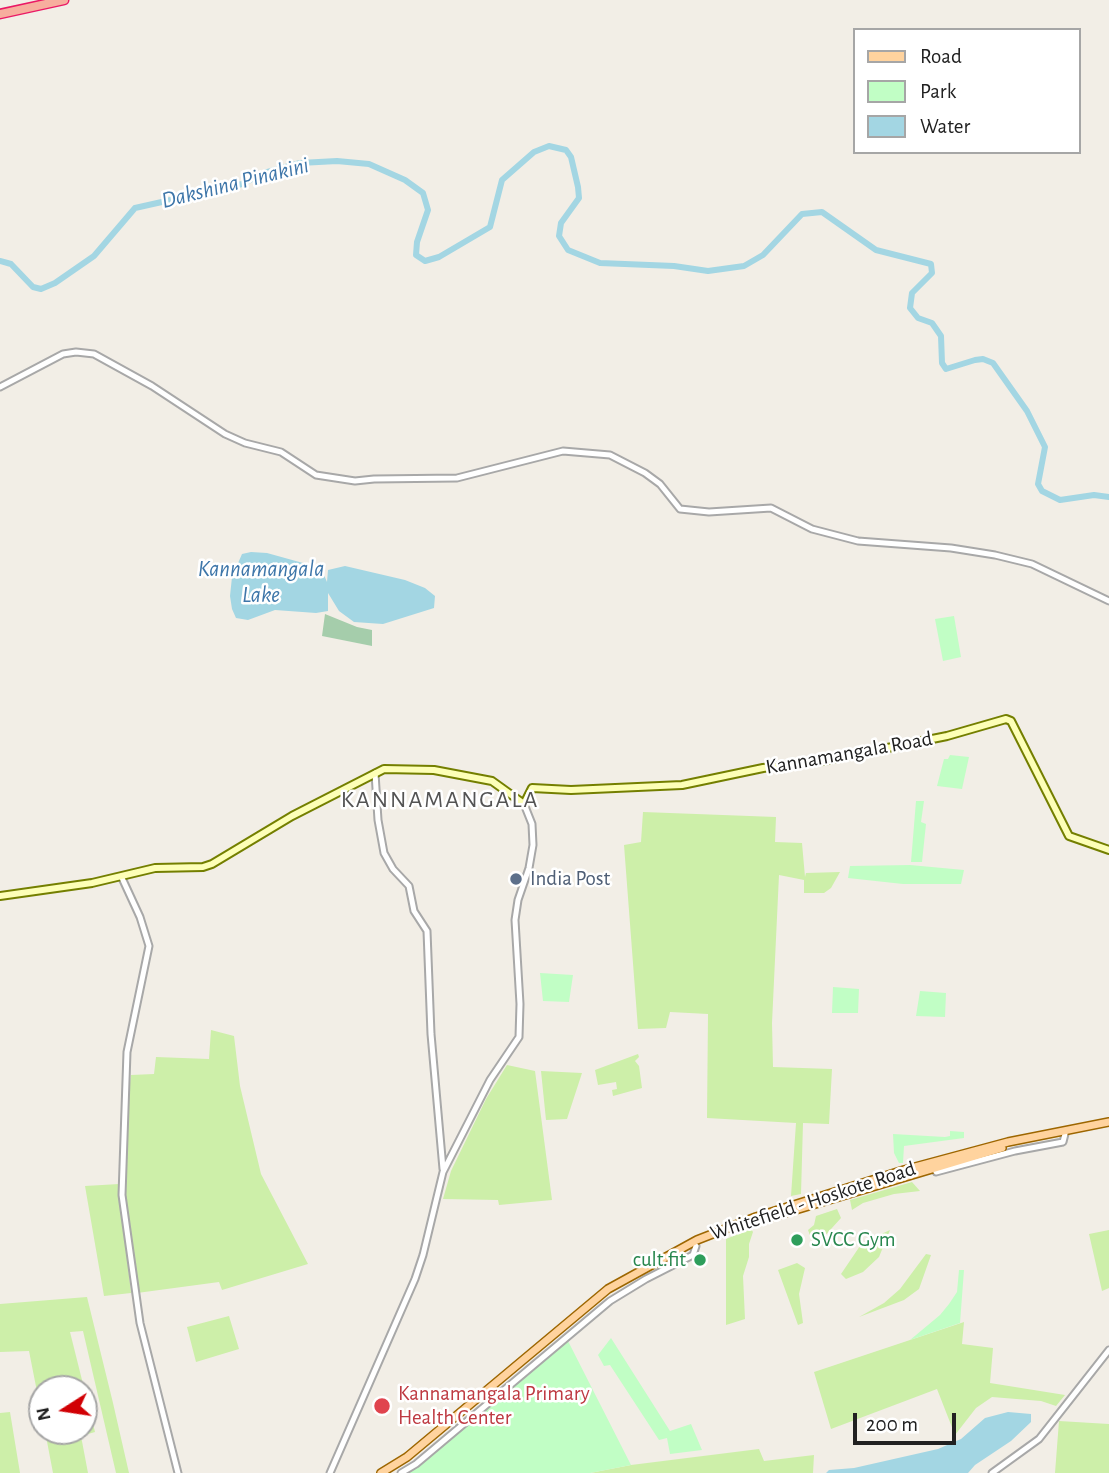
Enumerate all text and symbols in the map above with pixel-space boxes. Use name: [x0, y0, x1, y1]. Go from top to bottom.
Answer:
legend: [853, 28, 1081, 154]
text: Road: [920, 46, 962, 67]
text: Park: [920, 81, 956, 102]
text: Water: [920, 116, 970, 137]
water label: Dakshina Pinakini: [158, 151, 312, 215]
water label: Kannamangala Lake: [198, 555, 324, 609]
street label: Kannamangala Road: [764, 726, 934, 780]
district label: KANNAMANGALA: [342, 786, 538, 814]
place label: India Post: [530, 866, 610, 892]
marker: India Post: [508, 871, 524, 887]
street label: Whitefield - Hoskote Road: [707, 1156, 919, 1246]
place label: SVCC Gym: [811, 1227, 896, 1253]
marker: SVCC Gym: [789, 1232, 805, 1248]
place label: cult.fit: [633, 1247, 686, 1273]
marker: cult.fit: [692, 1252, 708, 1268]
north arrow: [28, 1375, 98, 1445]
place label: Kannamangala Primary Health Center: [398, 1381, 590, 1431]
marker: Kannamangala Primary Health Center: [372, 1396, 392, 1416]
scale bar: [857, 1400, 960, 1444]
text: N: [33, 1406, 55, 1422]
text: 200 m: [866, 1414, 918, 1435]

